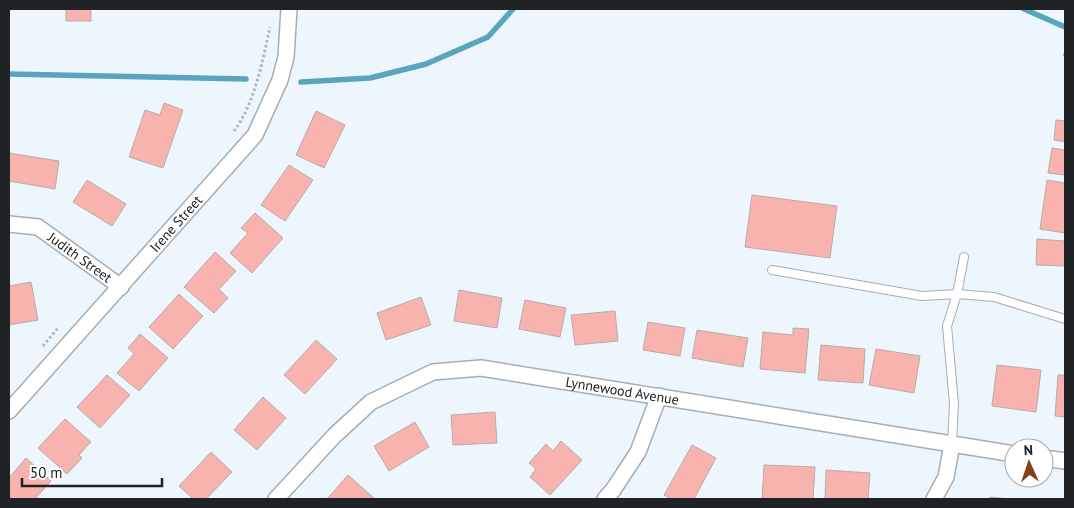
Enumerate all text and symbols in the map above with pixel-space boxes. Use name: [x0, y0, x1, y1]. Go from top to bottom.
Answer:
street label: Irene Street: [146, 191, 206, 256]
street label: Judith Street: [44, 228, 116, 287]
street label: Lynnewood Avenue: [564, 373, 680, 409]
north arrow: [1004, 438, 1054, 488]
text: N: [1023, 441, 1033, 459]
scale bar: [22, 456, 162, 488]
text: 50 m: [30, 463, 63, 482]

